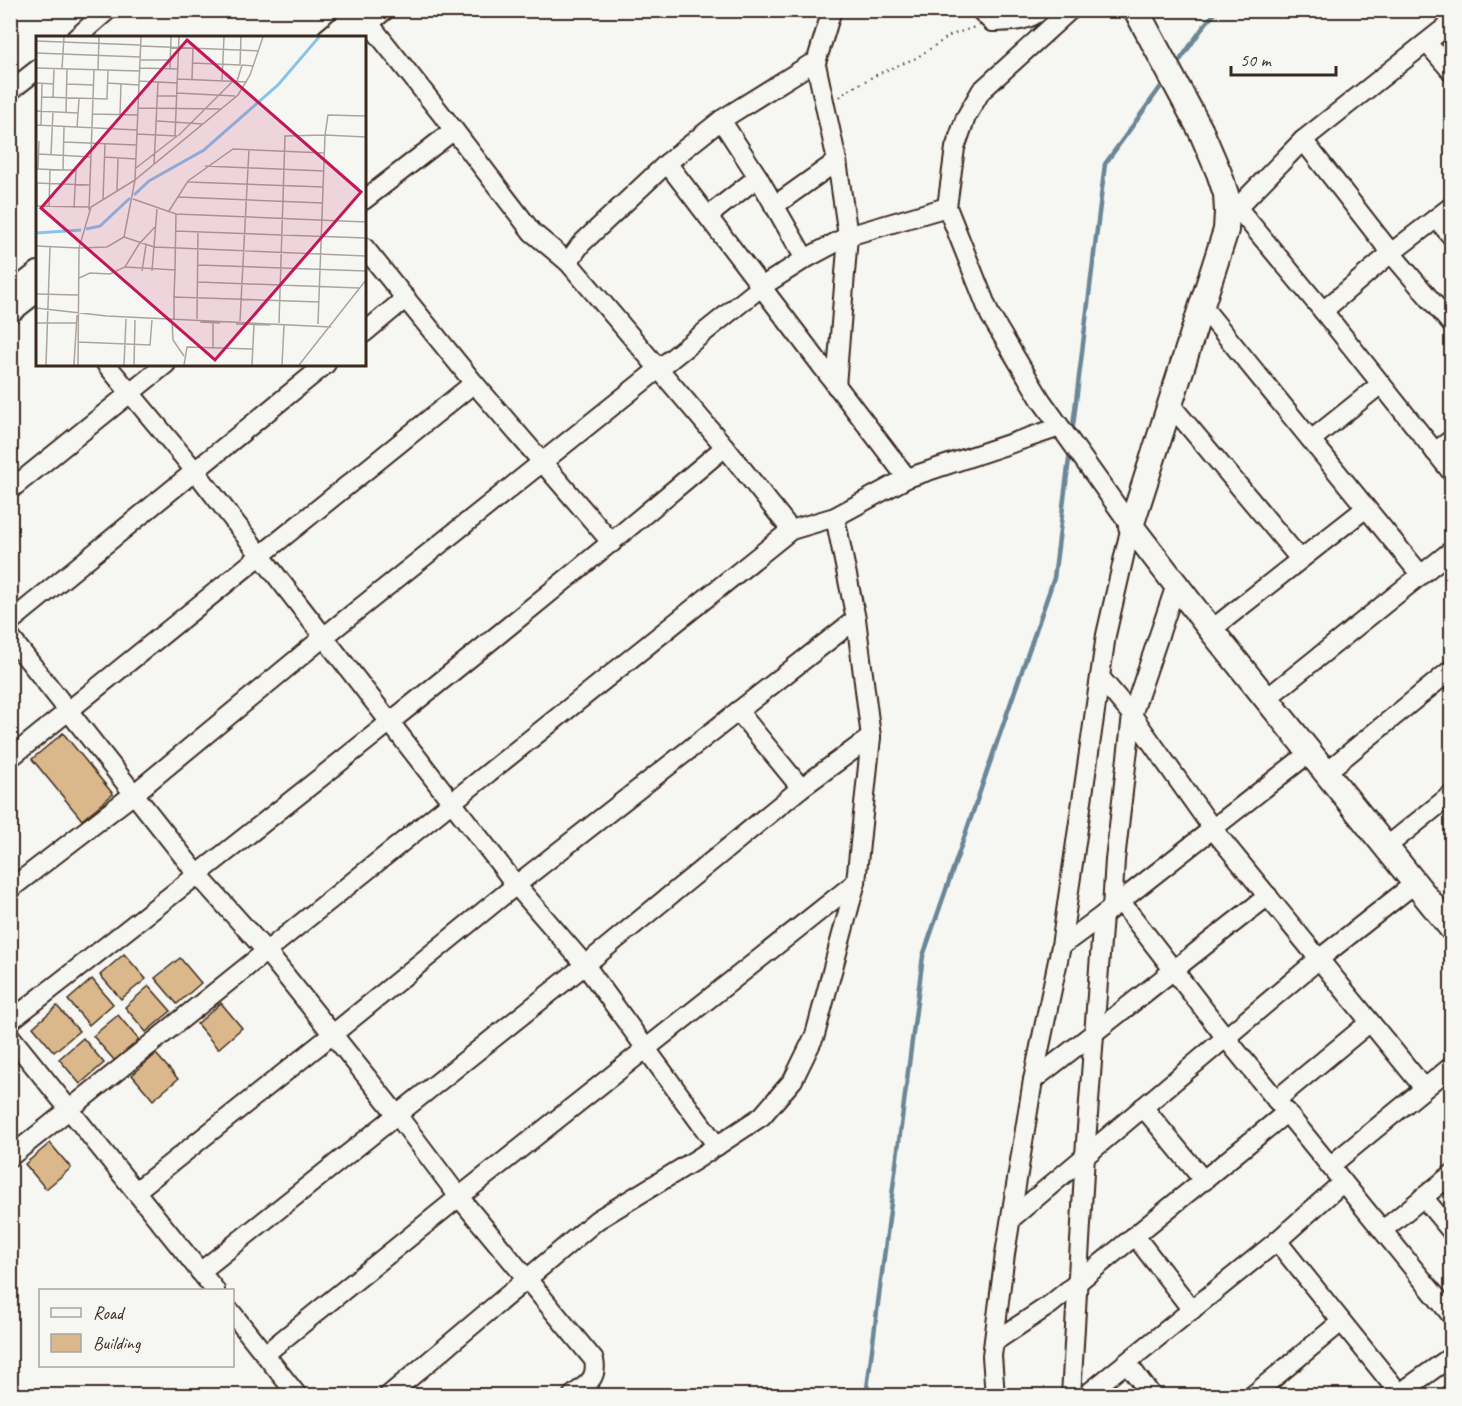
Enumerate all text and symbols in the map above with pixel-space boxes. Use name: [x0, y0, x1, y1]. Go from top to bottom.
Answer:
inset map: [36, 36, 366, 366]
scale bar: [1231, 39, 1336, 77]
text: 50 m: [1240, 49, 1273, 71]
legend: [39, 1289, 234, 1367]
text: Road: [93, 1302, 126, 1324]
text: Building: [93, 1332, 142, 1354]

